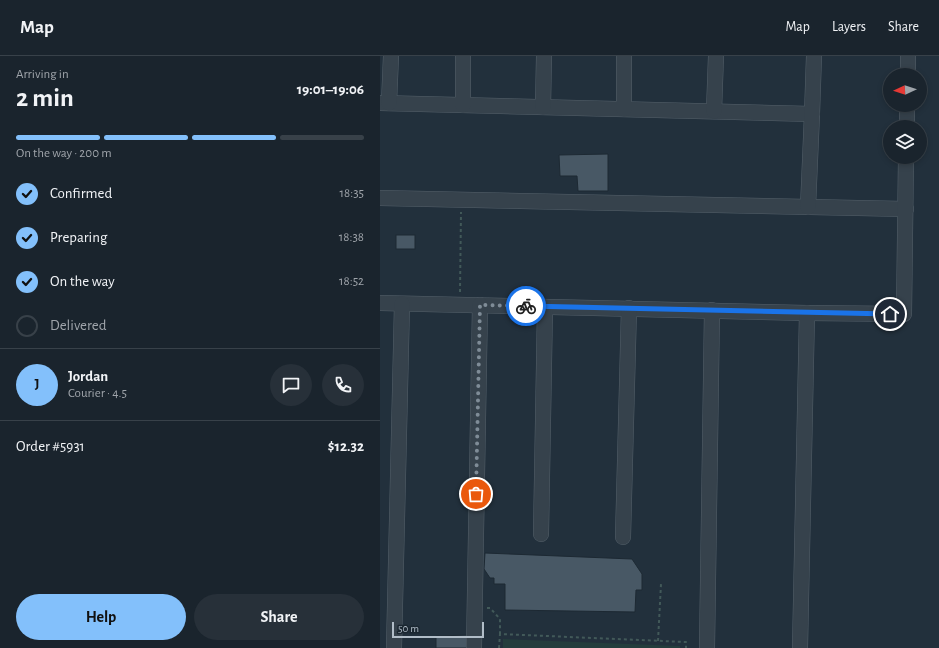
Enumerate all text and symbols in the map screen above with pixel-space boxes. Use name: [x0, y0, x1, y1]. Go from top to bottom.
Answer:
text: Map: [20, 18, 54, 37]
text: Map: [785, 20, 810, 34]
text: Layers: [832, 20, 866, 34]
text: Share: [888, 20, 919, 34]
text: Arriving in: [16, 68, 69, 81]
north arrow: [883, 68, 927, 112]
map controls: [883, 68, 927, 164]
text: 19:01–19:06: [297, 82, 364, 97]
text: 2 min: [16, 85, 74, 111]
button: layers: [883, 120, 927, 164]
text: On the way · 200 m: [16, 147, 112, 160]
icon: check: [16, 183, 38, 205]
text: Confirmed: [50, 186, 112, 201]
text: 18:35: [340, 187, 364, 200]
icon: check: [16, 227, 38, 249]
text: Preparing: [50, 230, 107, 245]
text: 18:38: [339, 231, 364, 244]
icon: check: [16, 271, 38, 293]
text: On the way: [50, 274, 115, 289]
text: 18:52: [339, 275, 364, 288]
courier: [506, 286, 546, 326]
icon: bike: [515, 295, 537, 317]
pin: [873, 297, 907, 331]
icon: home: [879, 303, 901, 325]
text: Delivered: [50, 318, 107, 333]
button: chat: [270, 364, 312, 406]
button: phone: [322, 364, 364, 406]
text: Jordan: [68, 369, 108, 384]
text: J: [34, 377, 40, 392]
text: Courier · 4.5: [68, 387, 127, 400]
text: Order #5931: [16, 439, 85, 454]
text: $12.32: [328, 439, 364, 454]
pin: [459, 477, 493, 511]
icon: bag: [465, 483, 487, 505]
button: Help: [16, 594, 186, 640]
button: Share: [194, 594, 364, 640]
scale bar: [392, 620, 484, 639]
text: 50 m: [398, 623, 419, 634]

